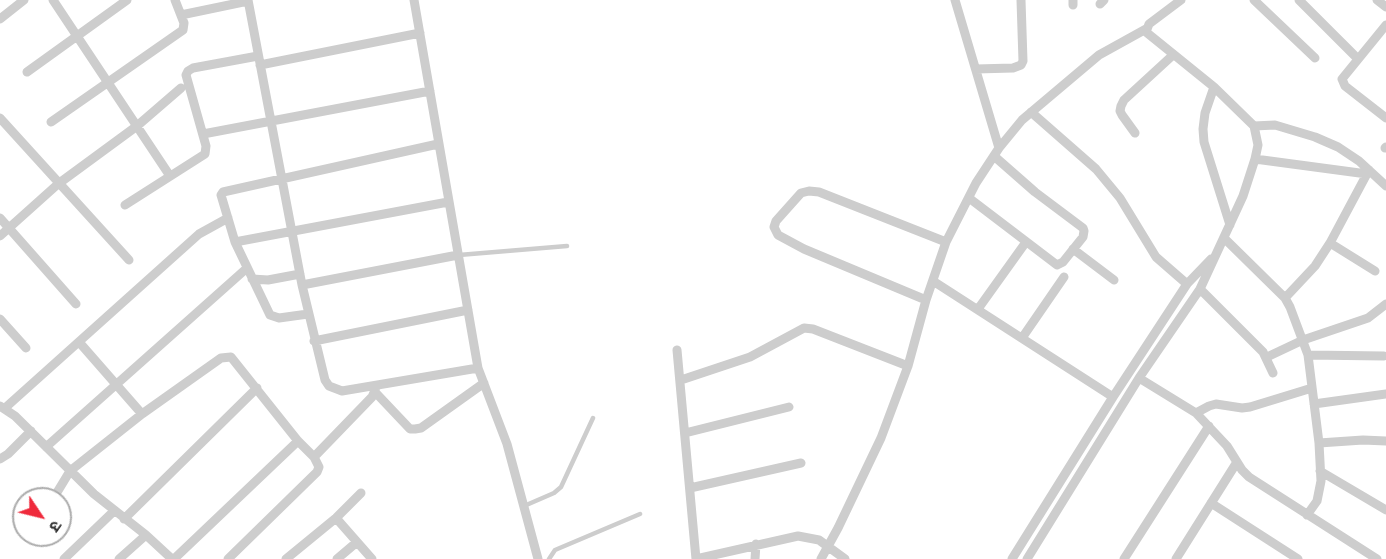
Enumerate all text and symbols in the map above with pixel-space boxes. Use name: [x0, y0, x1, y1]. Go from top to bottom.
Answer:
north arrow: [12, 487, 72, 547]
text: उ: [43, 516, 67, 536]

